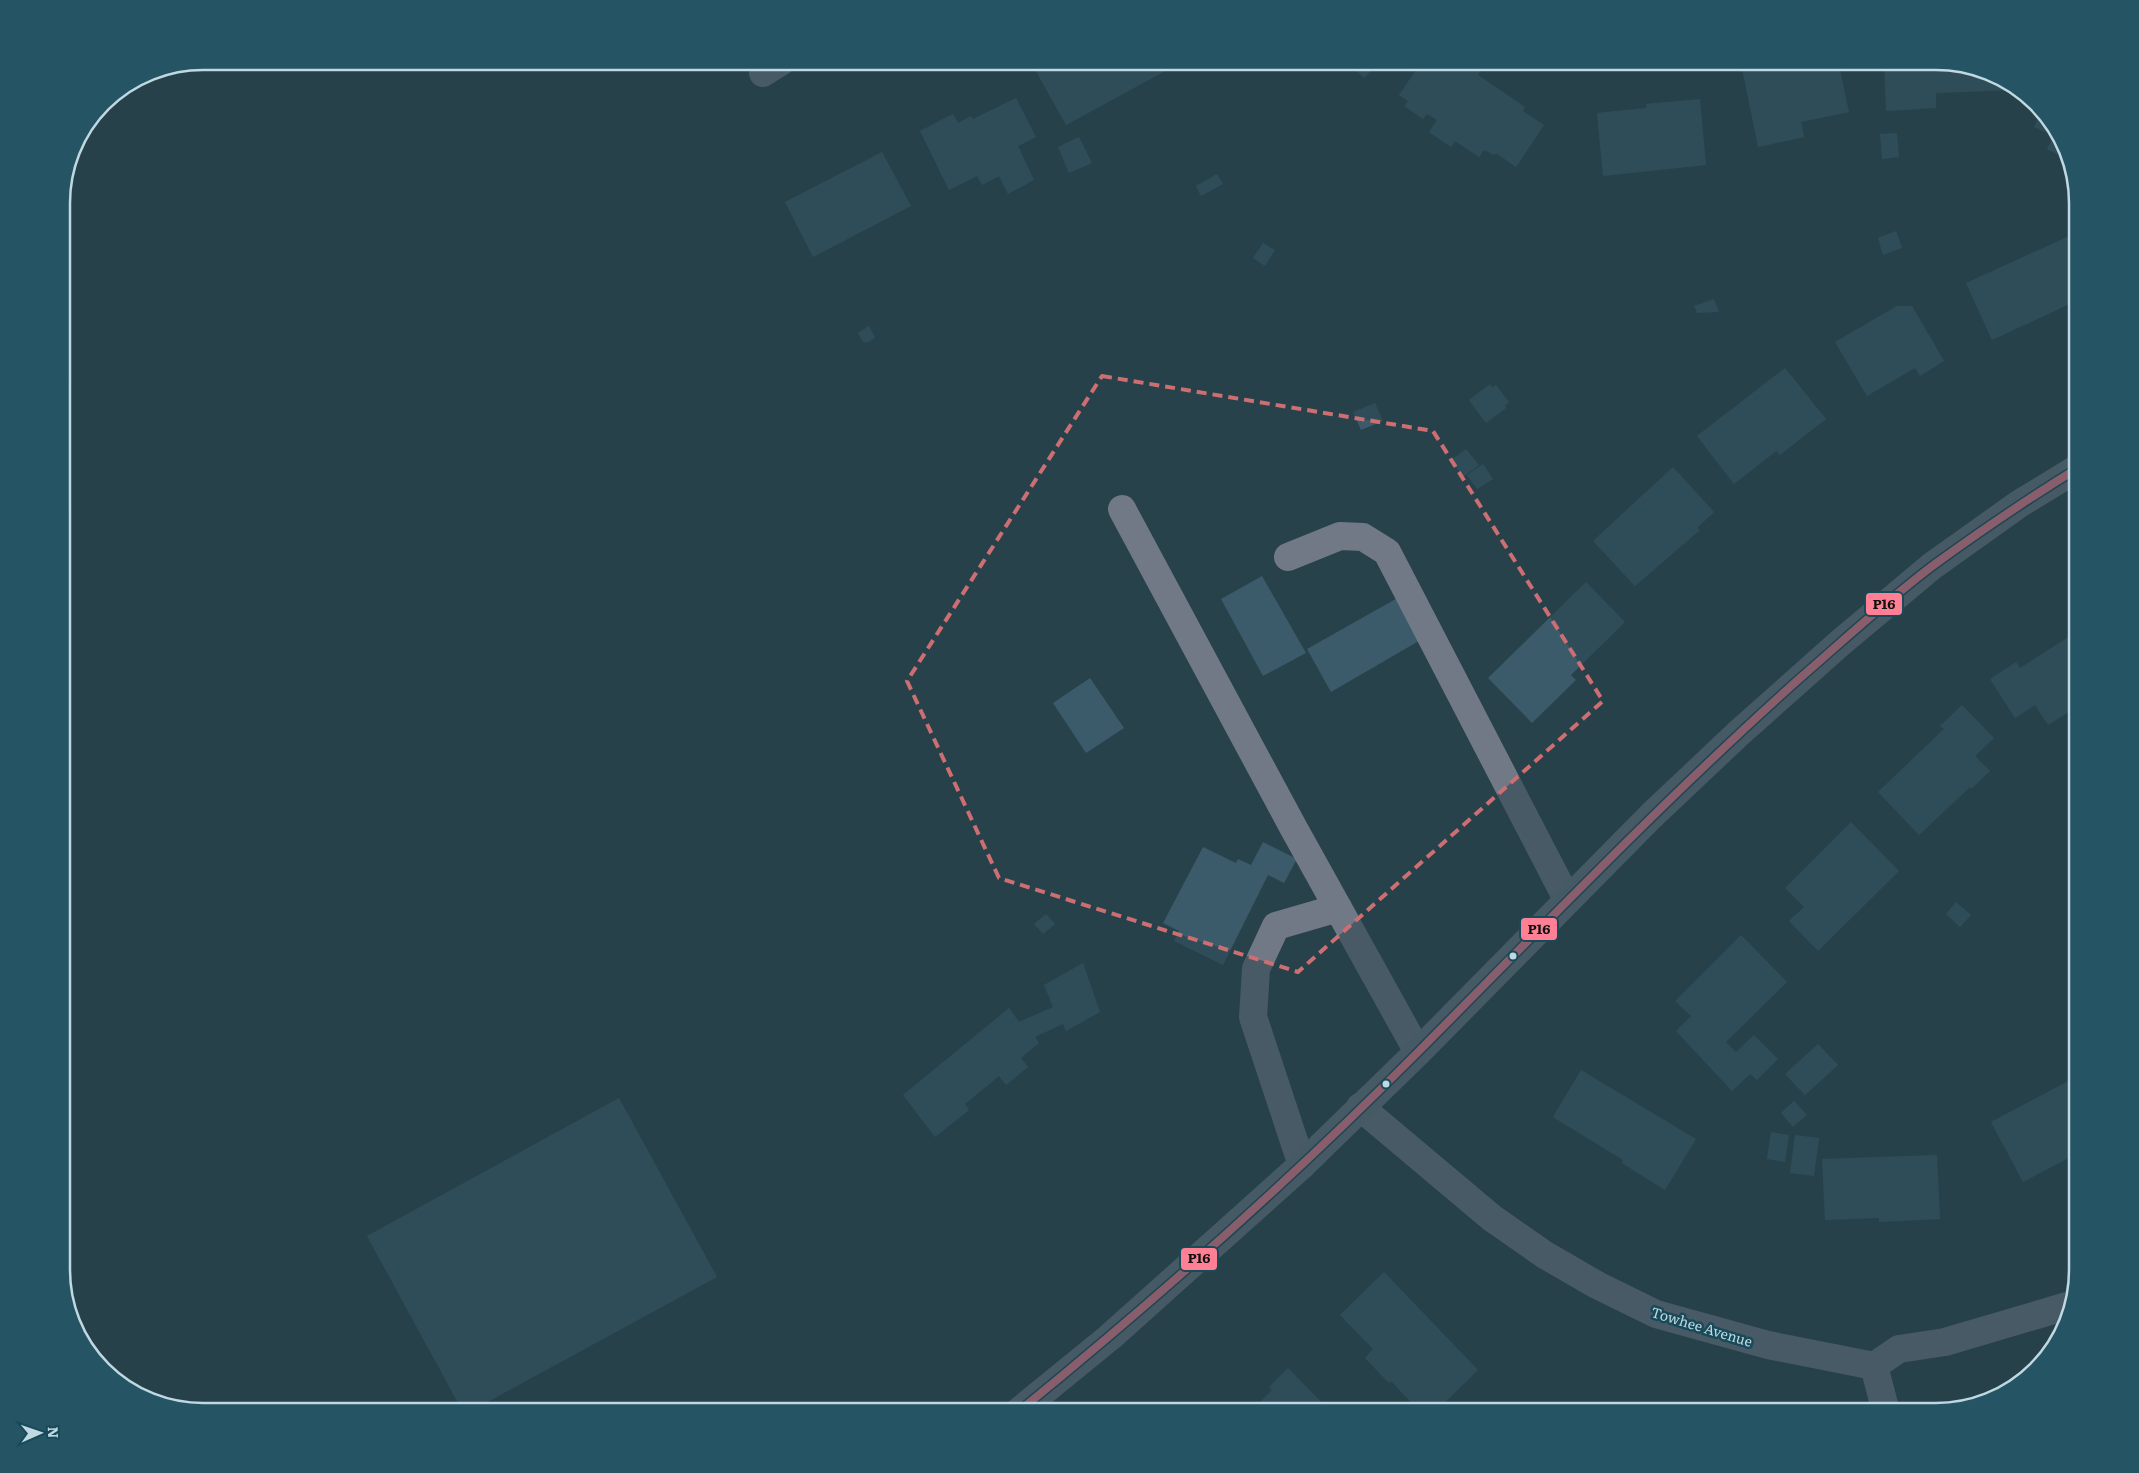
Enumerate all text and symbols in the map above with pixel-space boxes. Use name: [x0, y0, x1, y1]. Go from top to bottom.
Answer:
line badge: P16: [1865, 592, 1903, 616]
text: P16: [1872, 593, 1896, 613]
line badge: P16: [1520, 917, 1558, 941]
text: P16: [1527, 918, 1551, 938]
unlabelled marker: [1508, 951, 1518, 961]
unlabelled marker: [1381, 1079, 1391, 1089]
line badge: P16: [1180, 1247, 1218, 1271]
text: P16: [1187, 1247, 1211, 1267]
street label: Towhee Avenue: [1649, 1301, 1755, 1351]
north arrow: [15, 1408, 65, 1458]
text: N: [44, 1426, 64, 1439]

